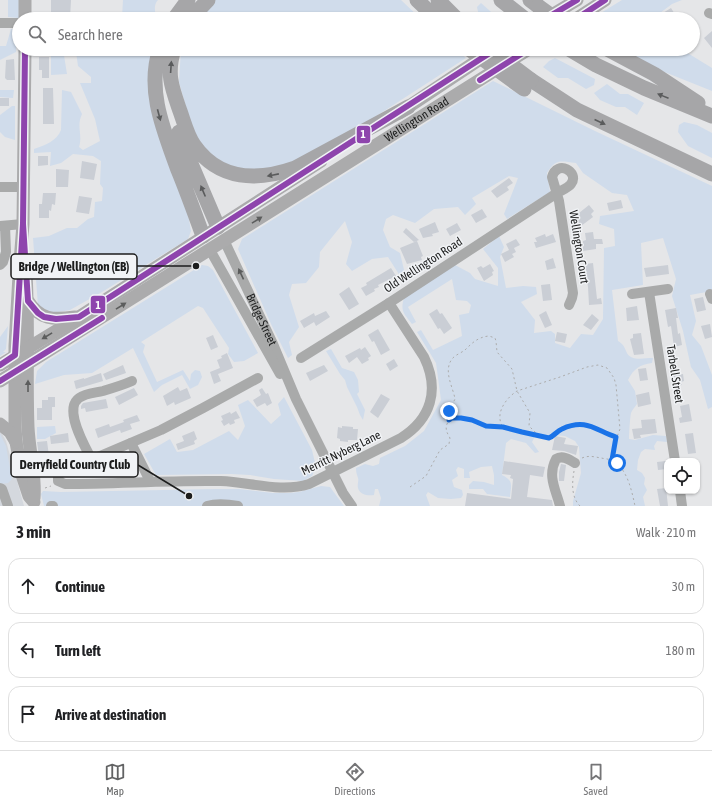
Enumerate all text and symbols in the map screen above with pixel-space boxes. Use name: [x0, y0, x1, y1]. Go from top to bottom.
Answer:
search box: [12, 12, 700, 56]
icon: search: [26, 23, 48, 45]
text: Search here: [58, 26, 123, 43]
one-way arrow: [167, 61, 174, 73]
one-way arrow: [657, 93, 669, 99]
street label: Wellington Road: [382, 94, 452, 145]
one-way arrow: [156, 109, 162, 121]
one-way arrow: [595, 119, 606, 125]
line badge: 1: [356, 125, 371, 144]
text: 1: [360, 128, 366, 140]
one-way arrow: [267, 172, 279, 178]
one-way arrow: [199, 185, 205, 197]
street label: Wellington Court: [566, 209, 592, 285]
one-way arrow: [252, 216, 262, 224]
street label: Old Wellington Road: [381, 234, 465, 296]
callout: Bridge / Wellington (EB): [11, 254, 137, 279]
text: Bridge / Wellington (EB): [19, 259, 129, 274]
one-way arrow: [238, 268, 244, 280]
street label: Bridge Street: [243, 291, 280, 348]
line badge: 1: [90, 295, 106, 314]
text: 1: [95, 299, 101, 311]
one-way arrow: [115, 303, 127, 310]
one-way arrow: [42, 332, 52, 340]
street label: Tarbell Street: [663, 344, 687, 405]
one-way arrow: [25, 379, 31, 392]
route end: [440, 402, 458, 420]
street label: Merritt Nyberg Lane: [299, 428, 383, 478]
callout: Derryfield Country Club: [11, 452, 138, 477]
route start: [608, 454, 626, 472]
text: Derryfield Country Club: [20, 457, 130, 472]
map controls: [664, 458, 700, 494]
button: locate: [664, 458, 700, 494]
text: 3 min: [16, 522, 51, 542]
text: Walk · 210 m: [636, 525, 696, 540]
icon: ahead: [17, 575, 39, 597]
text: Continue: [55, 578, 105, 595]
text: 30 m: [672, 579, 695, 594]
icon: left: [17, 639, 39, 661]
text: Turn left: [55, 642, 101, 659]
text: 180 m: [666, 643, 695, 658]
icon: arrive: [17, 703, 39, 725]
text: Arrive at destination: [55, 706, 166, 723]
tab: Map: [104, 761, 126, 797]
tab: Directions: [334, 761, 375, 797]
tab: Saved: [584, 761, 608, 797]

